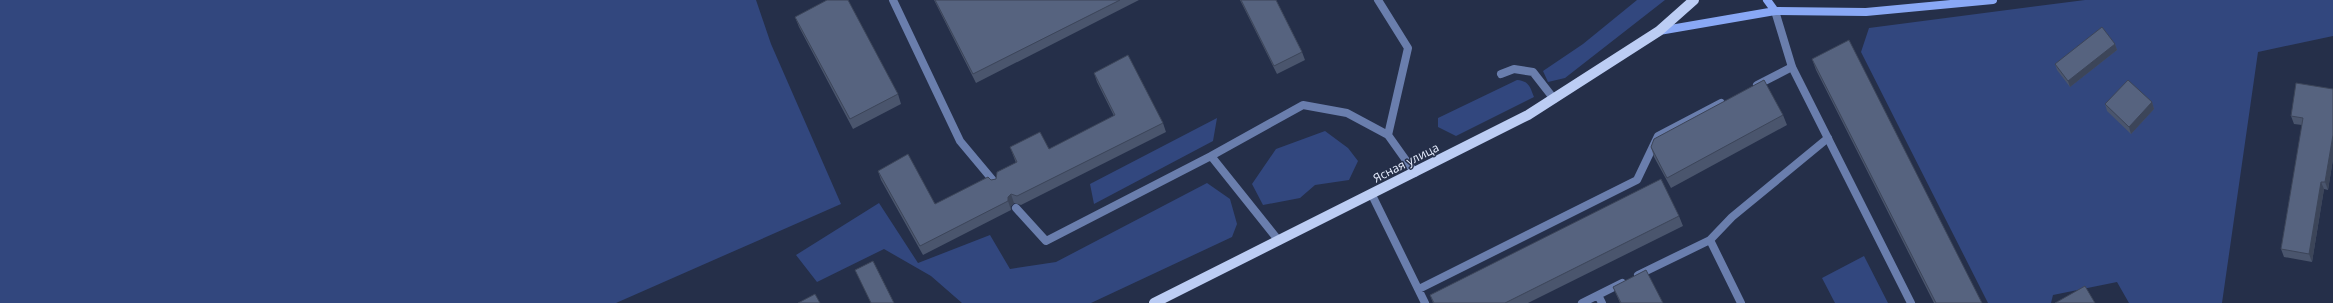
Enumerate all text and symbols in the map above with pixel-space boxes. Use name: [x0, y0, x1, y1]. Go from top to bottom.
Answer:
street label: Ясная улица: [1370, 139, 1442, 186]

